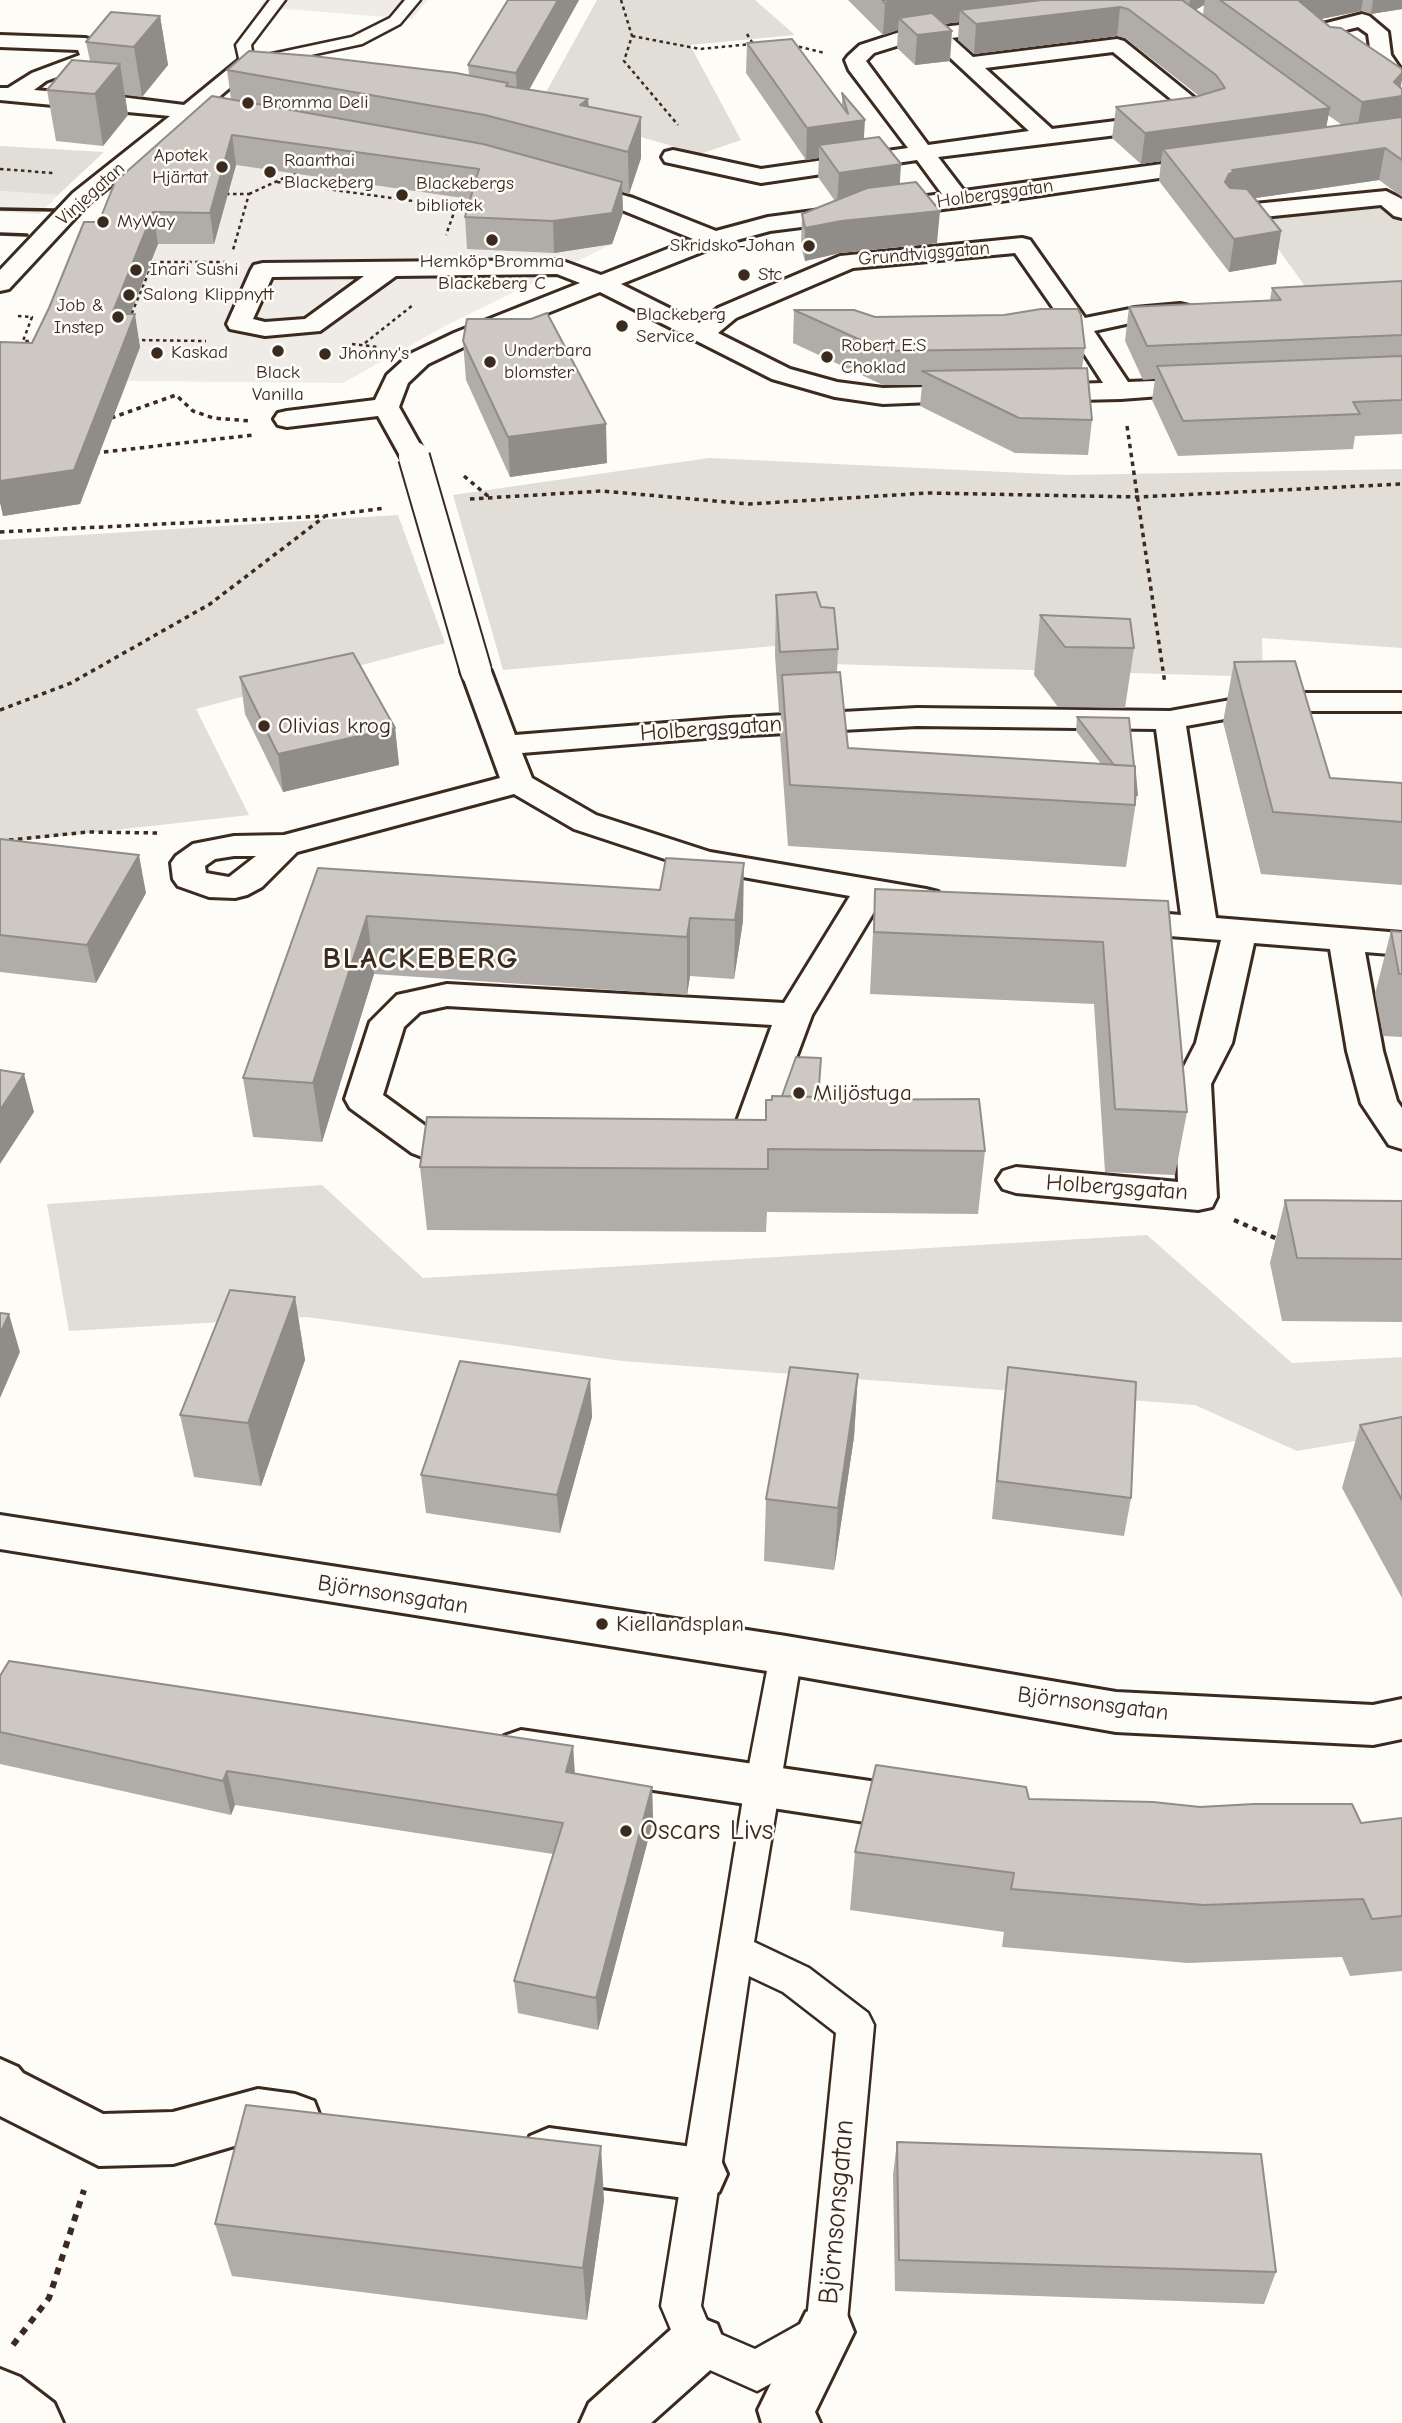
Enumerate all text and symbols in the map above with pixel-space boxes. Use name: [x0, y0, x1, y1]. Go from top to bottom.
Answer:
place label: Bromma Deli: [262, 92, 369, 114]
marker: Bromma Deli: [240, 95, 256, 111]
place label: Apotek Hjärtat: [152, 145, 208, 189]
place label: Raanthai Blackeberg: [284, 150, 374, 194]
street label: Vinjegatan: [52, 157, 130, 231]
marker: Apotek Hjärtat: [214, 159, 230, 175]
marker: Raanthai Blackeberg: [262, 164, 278, 180]
place label: Blackebergs bibliotek: [416, 173, 514, 217]
street label: Holbergsgatan: [935, 175, 1055, 213]
marker: Blackebergs bibliotek: [394, 187, 410, 203]
place label: MyWay: [117, 211, 175, 233]
marker: MyWay: [95, 214, 111, 230]
marker: Hemköp Bromma Blackeberg C: [484, 232, 500, 248]
place label: Skridsko-Johan: [670, 235, 795, 257]
street label: Grundtvigsgatan: [857, 237, 991, 271]
marker: Skridsko-Johan: [801, 238, 817, 254]
place label: Hemköp Bromma Blackeberg C: [420, 251, 564, 295]
place label: Inari Sushi: [150, 259, 239, 281]
marker: Inari Sushi: [128, 262, 144, 278]
place label: Stc: [758, 264, 783, 286]
marker: Stc: [736, 267, 752, 283]
place label: Salong Klippnytt: [143, 284, 274, 306]
marker: Salong Klippnytt: [121, 287, 137, 303]
place label: Job & Instep: [54, 295, 104, 339]
place label: Blackeberg Service: [636, 304, 726, 348]
marker: Job & Instep: [110, 309, 126, 325]
marker: Blackeberg Service: [614, 318, 630, 334]
place label: Robert E:S Choklad: [841, 335, 927, 379]
place label: Underbara blomster: [504, 340, 592, 384]
place label: Kaskad: [171, 342, 228, 364]
marker: Black Vanilla: [270, 343, 286, 359]
place label: Jhonny's: [339, 343, 409, 365]
marker: Kaskad: [149, 345, 165, 361]
marker: Jhonny's: [317, 346, 333, 362]
marker: Robert E:S Choklad: [819, 349, 835, 365]
marker: Underbara blomster: [482, 354, 498, 370]
place label: Black Vanilla: [252, 362, 304, 406]
street label: Holbergsgatan: [639, 710, 783, 748]
place label: Olivias krog: [278, 712, 391, 740]
marker: Olivias krog: [256, 718, 272, 734]
district label: BLACKEBERG: [324, 942, 518, 978]
place label: Miljöstuga: [813, 1079, 912, 1107]
marker: Miljöstuga: [791, 1085, 807, 1101]
street label: Holbergsgatan: [1045, 1169, 1189, 1207]
street label: Björnsonsgatan: [316, 1569, 470, 1621]
place label: Kiellandsplan: [616, 1610, 744, 1638]
marker: Kiellandsplan: [594, 1616, 610, 1632]
street label: Björnsonsgatan: [1016, 1681, 1170, 1727]
place label: Oscars Livs: [640, 1814, 773, 1848]
marker: Oscars Livs: [618, 1823, 634, 1839]
street label: Björnsonsgatan: [812, 2118, 862, 2306]

